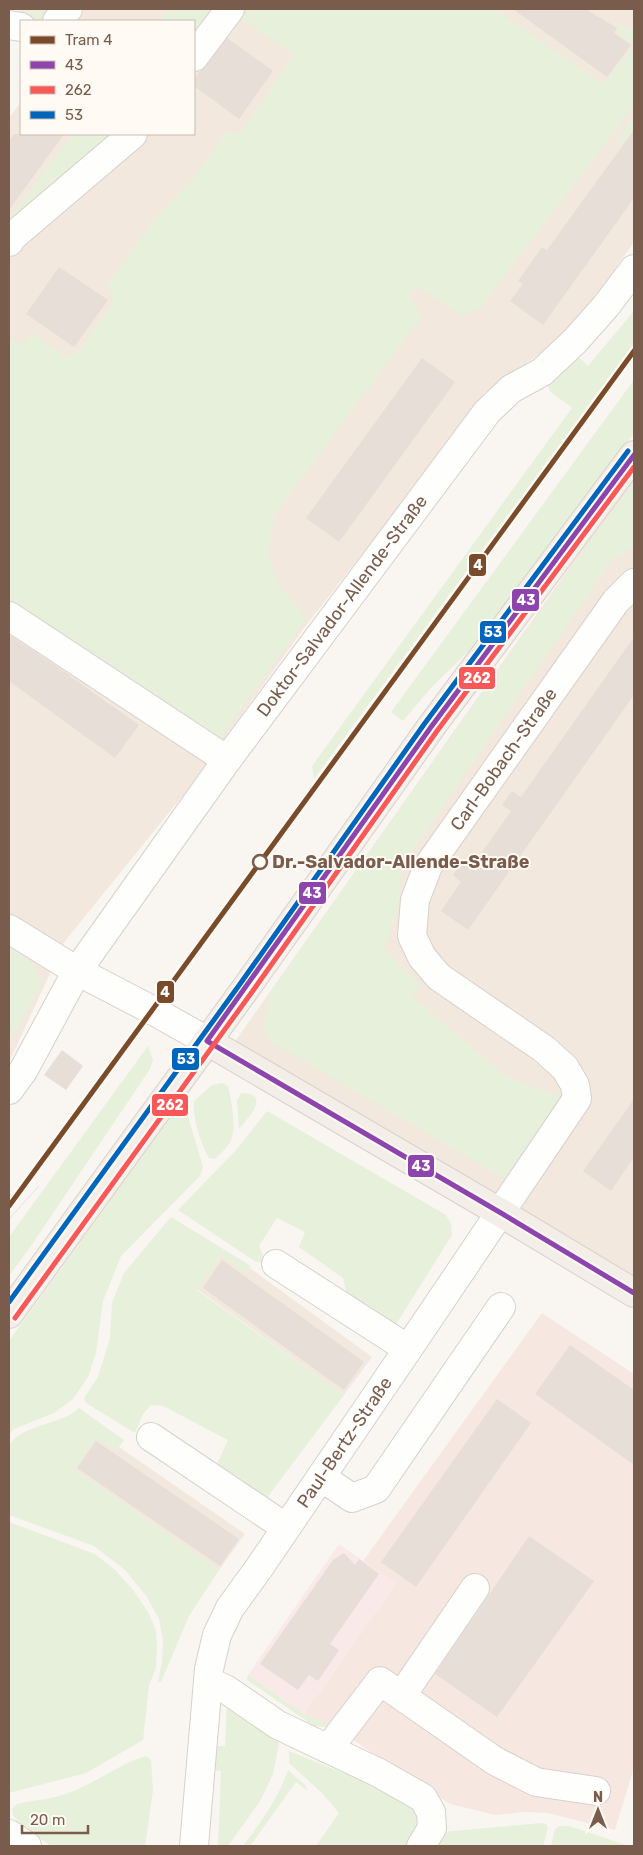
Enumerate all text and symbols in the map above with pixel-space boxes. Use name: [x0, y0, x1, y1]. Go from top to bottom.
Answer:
legend: [20, 20, 195, 135]
text: Tram 4: [65, 31, 113, 49]
text: 43: [65, 56, 83, 74]
text: 262: [65, 81, 92, 99]
text: 53: [65, 106, 83, 124]
street label: Doktor-Salvador-Allende-Straße: [252, 491, 432, 721]
line badge: 4: [468, 553, 487, 577]
text: 4: [473, 557, 483, 574]
line badge: 43: [511, 588, 540, 612]
text: 43: [517, 592, 535, 609]
line badge: 53: [479, 620, 507, 644]
text: 53: [484, 624, 502, 641]
line badge: 262: [458, 666, 496, 690]
text: 262: [463, 670, 491, 687]
street label: Carl-Bobach-Straße: [446, 684, 562, 835]
place label: Dr.-Salvador-Allende-Straße: [272, 851, 530, 873]
marker: Dr.-Salvador-Allende-Straße: [252, 854, 268, 870]
line badge: 43: [298, 881, 327, 905]
text: 43: [303, 885, 321, 902]
line badge: 4: [156, 980, 175, 1004]
text: 4: [160, 984, 170, 1001]
line badge: 53: [171, 1047, 200, 1071]
text: 53: [177, 1051, 195, 1068]
line badge: 262: [151, 1093, 189, 1117]
text: 262: [156, 1097, 184, 1114]
line badge: 43: [407, 1154, 435, 1178]
text: 43: [412, 1158, 430, 1175]
street label: Paul-Bertz-Straße: [292, 1372, 397, 1512]
north arrow: [573, 1785, 623, 1835]
text: N: [593, 1789, 603, 1806]
scale bar: [22, 1802, 89, 1834]
text: 20 m: [30, 1811, 65, 1829]

